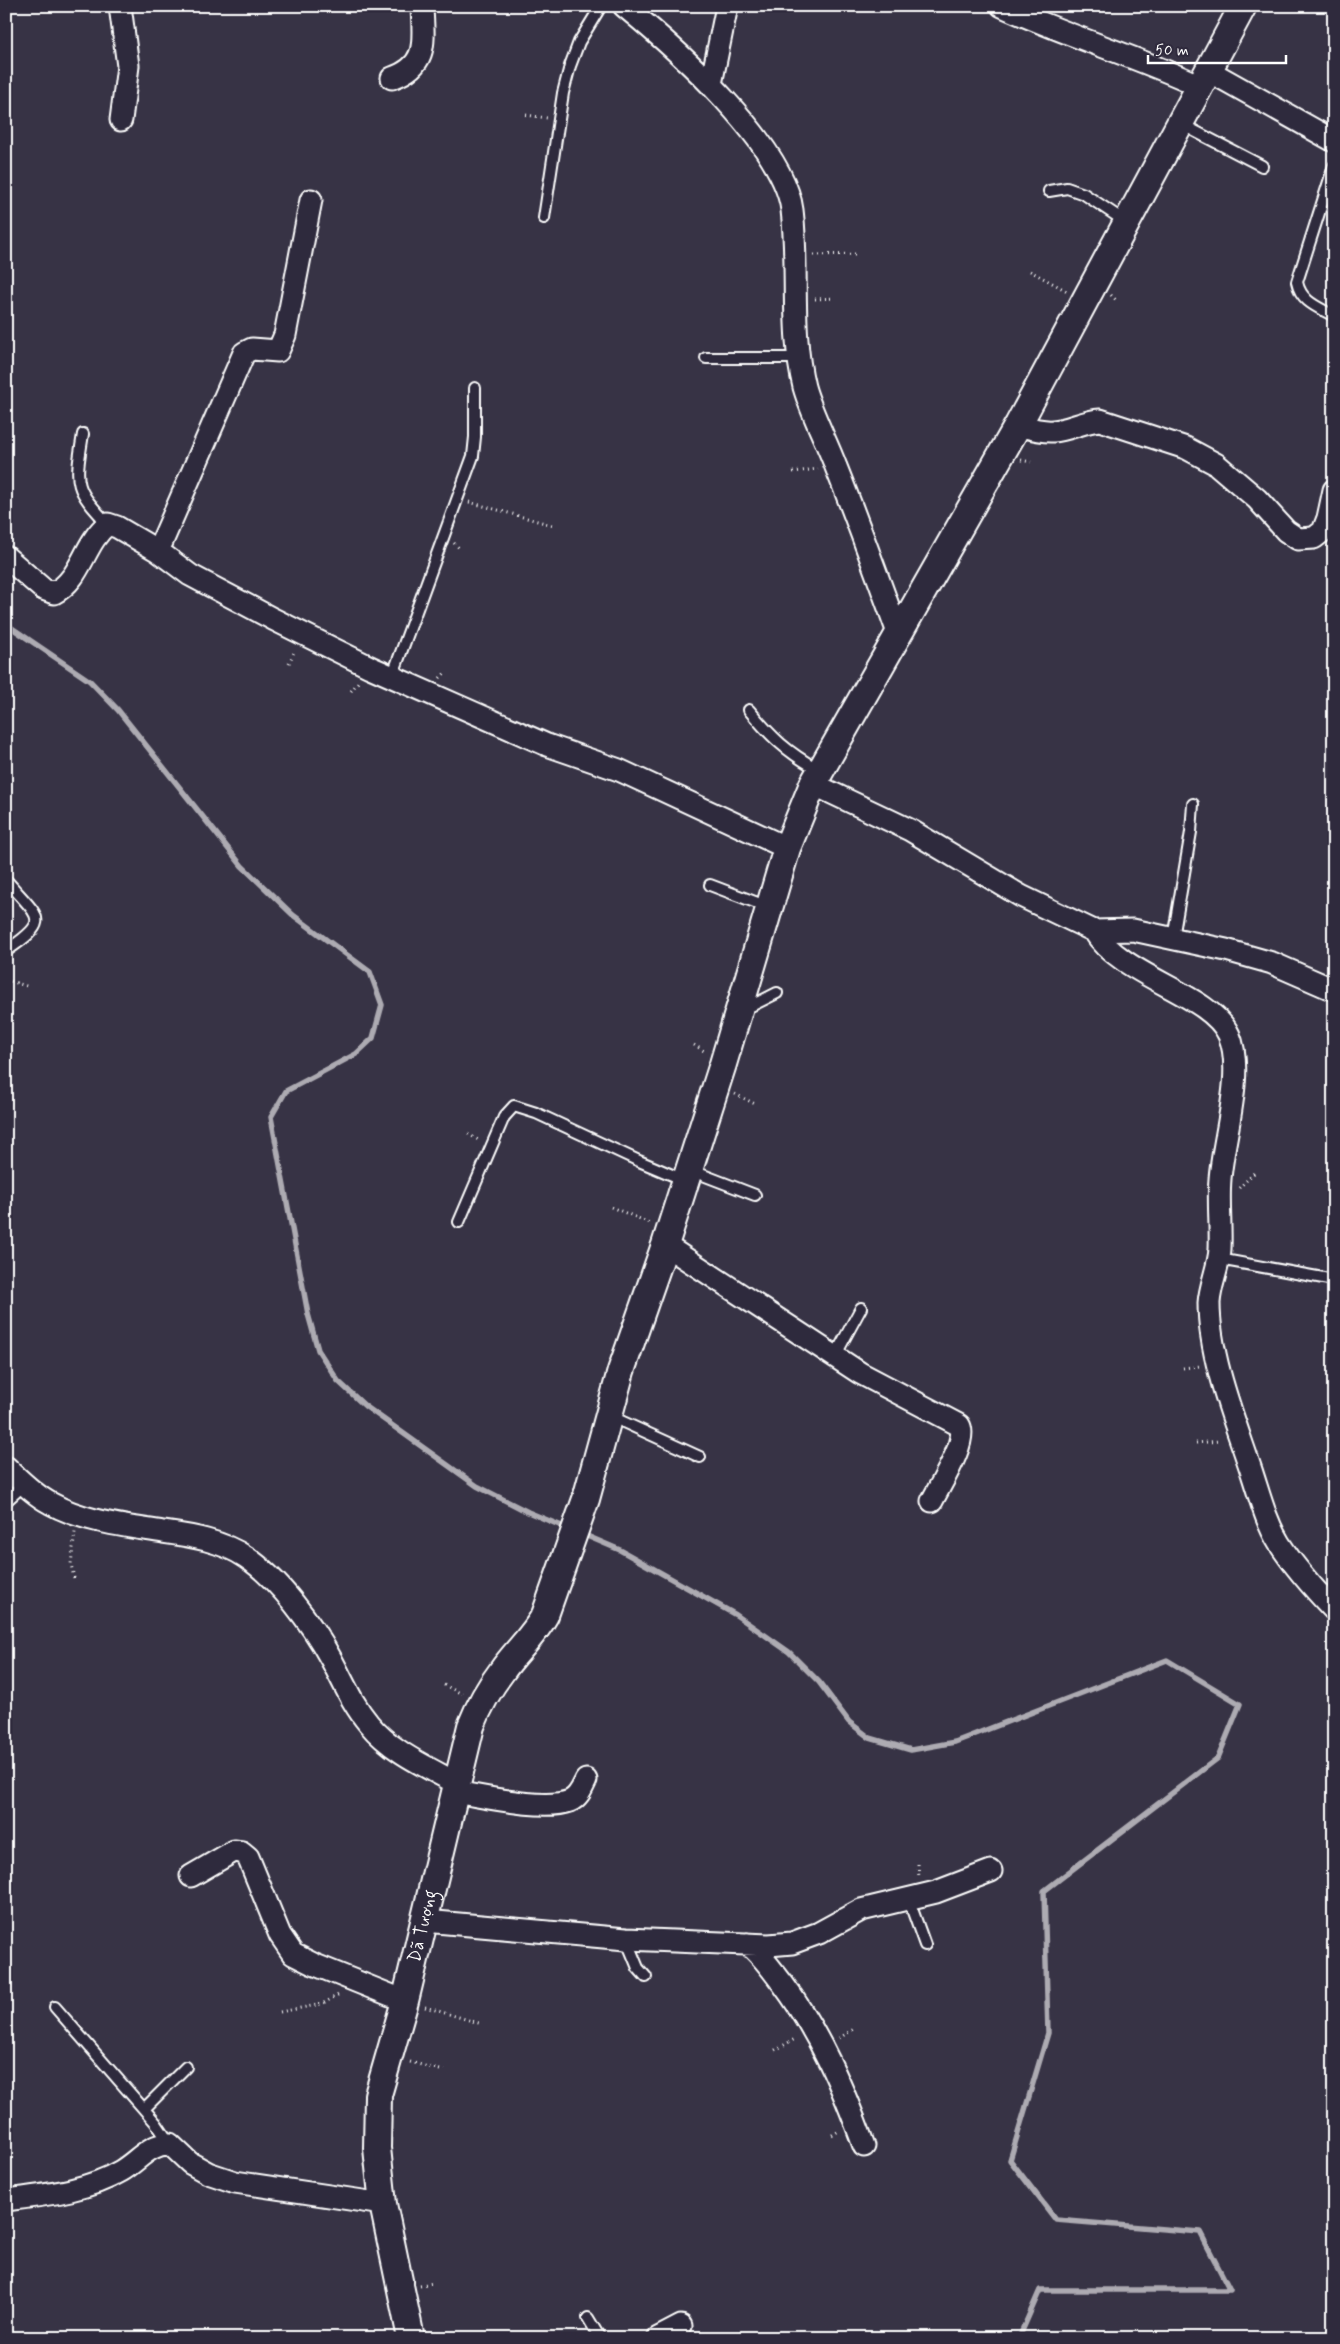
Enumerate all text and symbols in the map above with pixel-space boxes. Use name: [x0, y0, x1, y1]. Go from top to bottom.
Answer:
scale bar: [1148, 32, 1285, 64]
text: 50 m: [1155, 41, 1189, 61]
street label: Dã Tượng: [403, 1887, 445, 1965]

